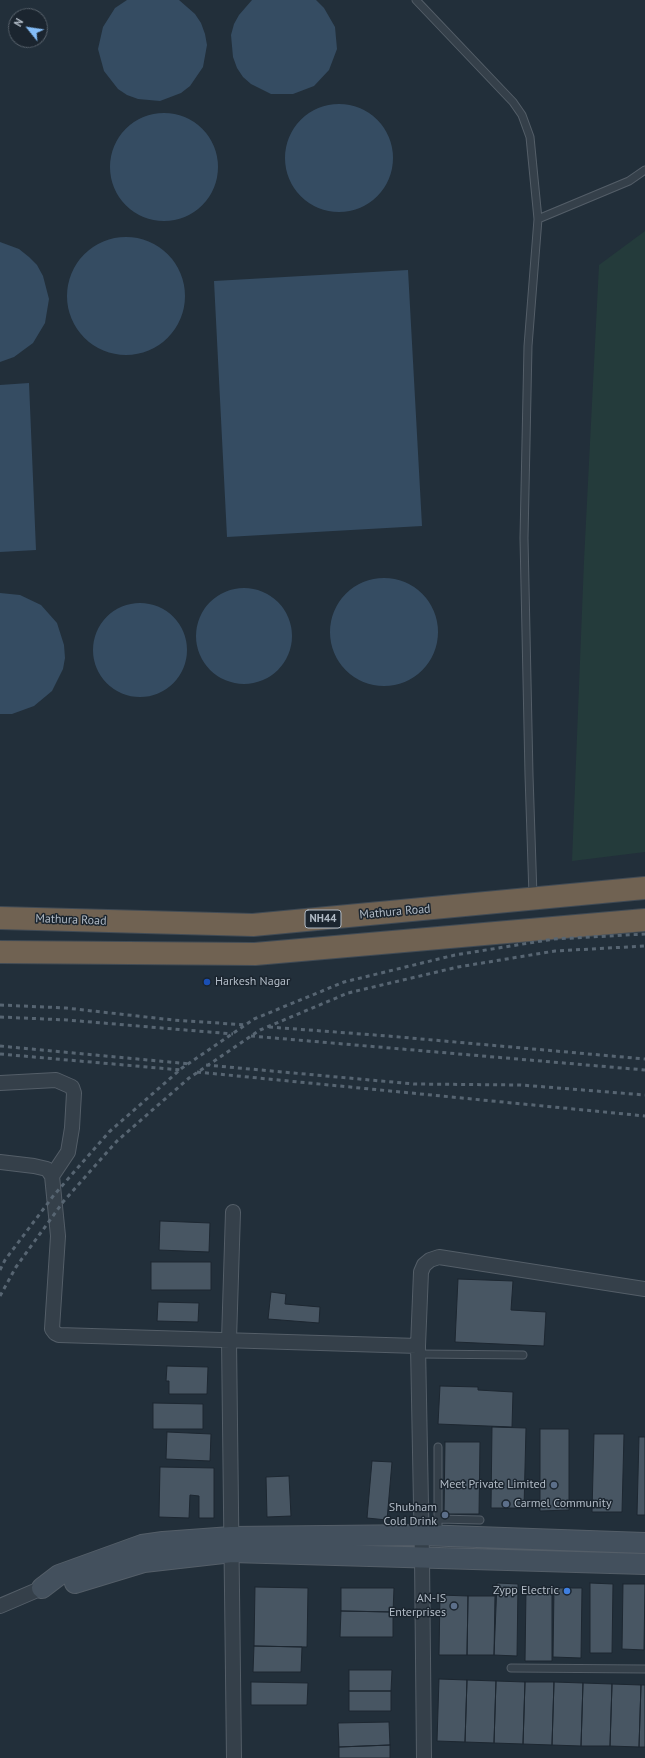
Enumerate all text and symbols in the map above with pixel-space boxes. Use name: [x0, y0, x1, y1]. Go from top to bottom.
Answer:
north arrow: [8, 8, 48, 48]
text: N: [11, 16, 26, 29]
street label: Mathura Road: [359, 902, 431, 922]
road number: NH44: [305, 910, 341, 928]
street label: Mathura Road: [35, 912, 107, 928]
place label: Harkesh Nagar: [215, 975, 290, 989]
marker: Harkesh Nagar: [202, 977, 212, 987]
place label: Meet Private Limited: [440, 1478, 546, 1492]
marker: Meet Private Limited: [549, 1480, 559, 1490]
place label: Carmel Community: [514, 1497, 611, 1511]
marker: Carmel Community: [501, 1499, 511, 1509]
place label: Shubham Cold Drink: [384, 1501, 437, 1529]
marker: Shubham Cold Drink: [440, 1510, 450, 1520]
place label: Zypp Electric: [493, 1584, 559, 1598]
marker: Zypp Electric: [562, 1586, 572, 1596]
place label: AN-IS Enterprises: [389, 1592, 446, 1620]
marker: AN-IS Enterprises: [449, 1601, 459, 1611]

